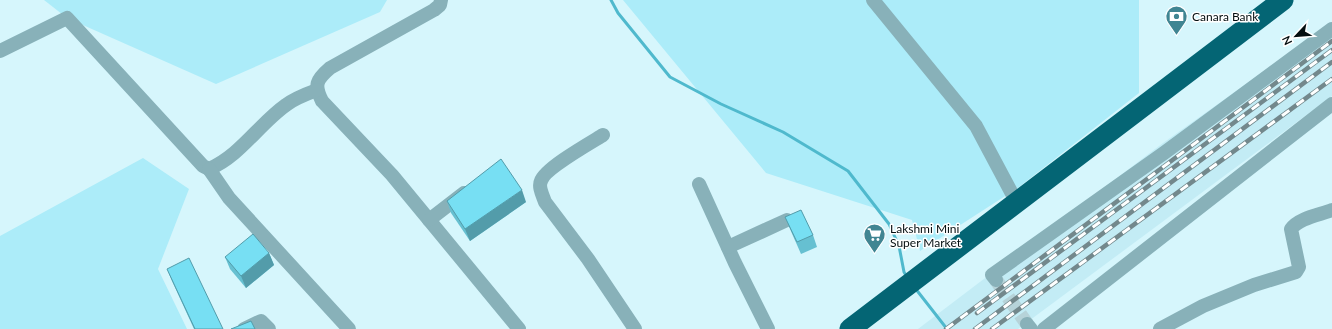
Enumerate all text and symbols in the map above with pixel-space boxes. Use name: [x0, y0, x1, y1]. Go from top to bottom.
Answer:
bank icon: Canara Bank: [1163, 3, 1189, 36]
place label: Canara Bank: [1192, 9, 1259, 24]
north arrow: [1276, 16, 1316, 56]
text: N: [1279, 34, 1294, 47]
place label: Lakshmi Mini Super Market: [890, 221, 962, 250]
supermarket icon: Lakshmi Mini Super Market: [861, 222, 887, 255]

